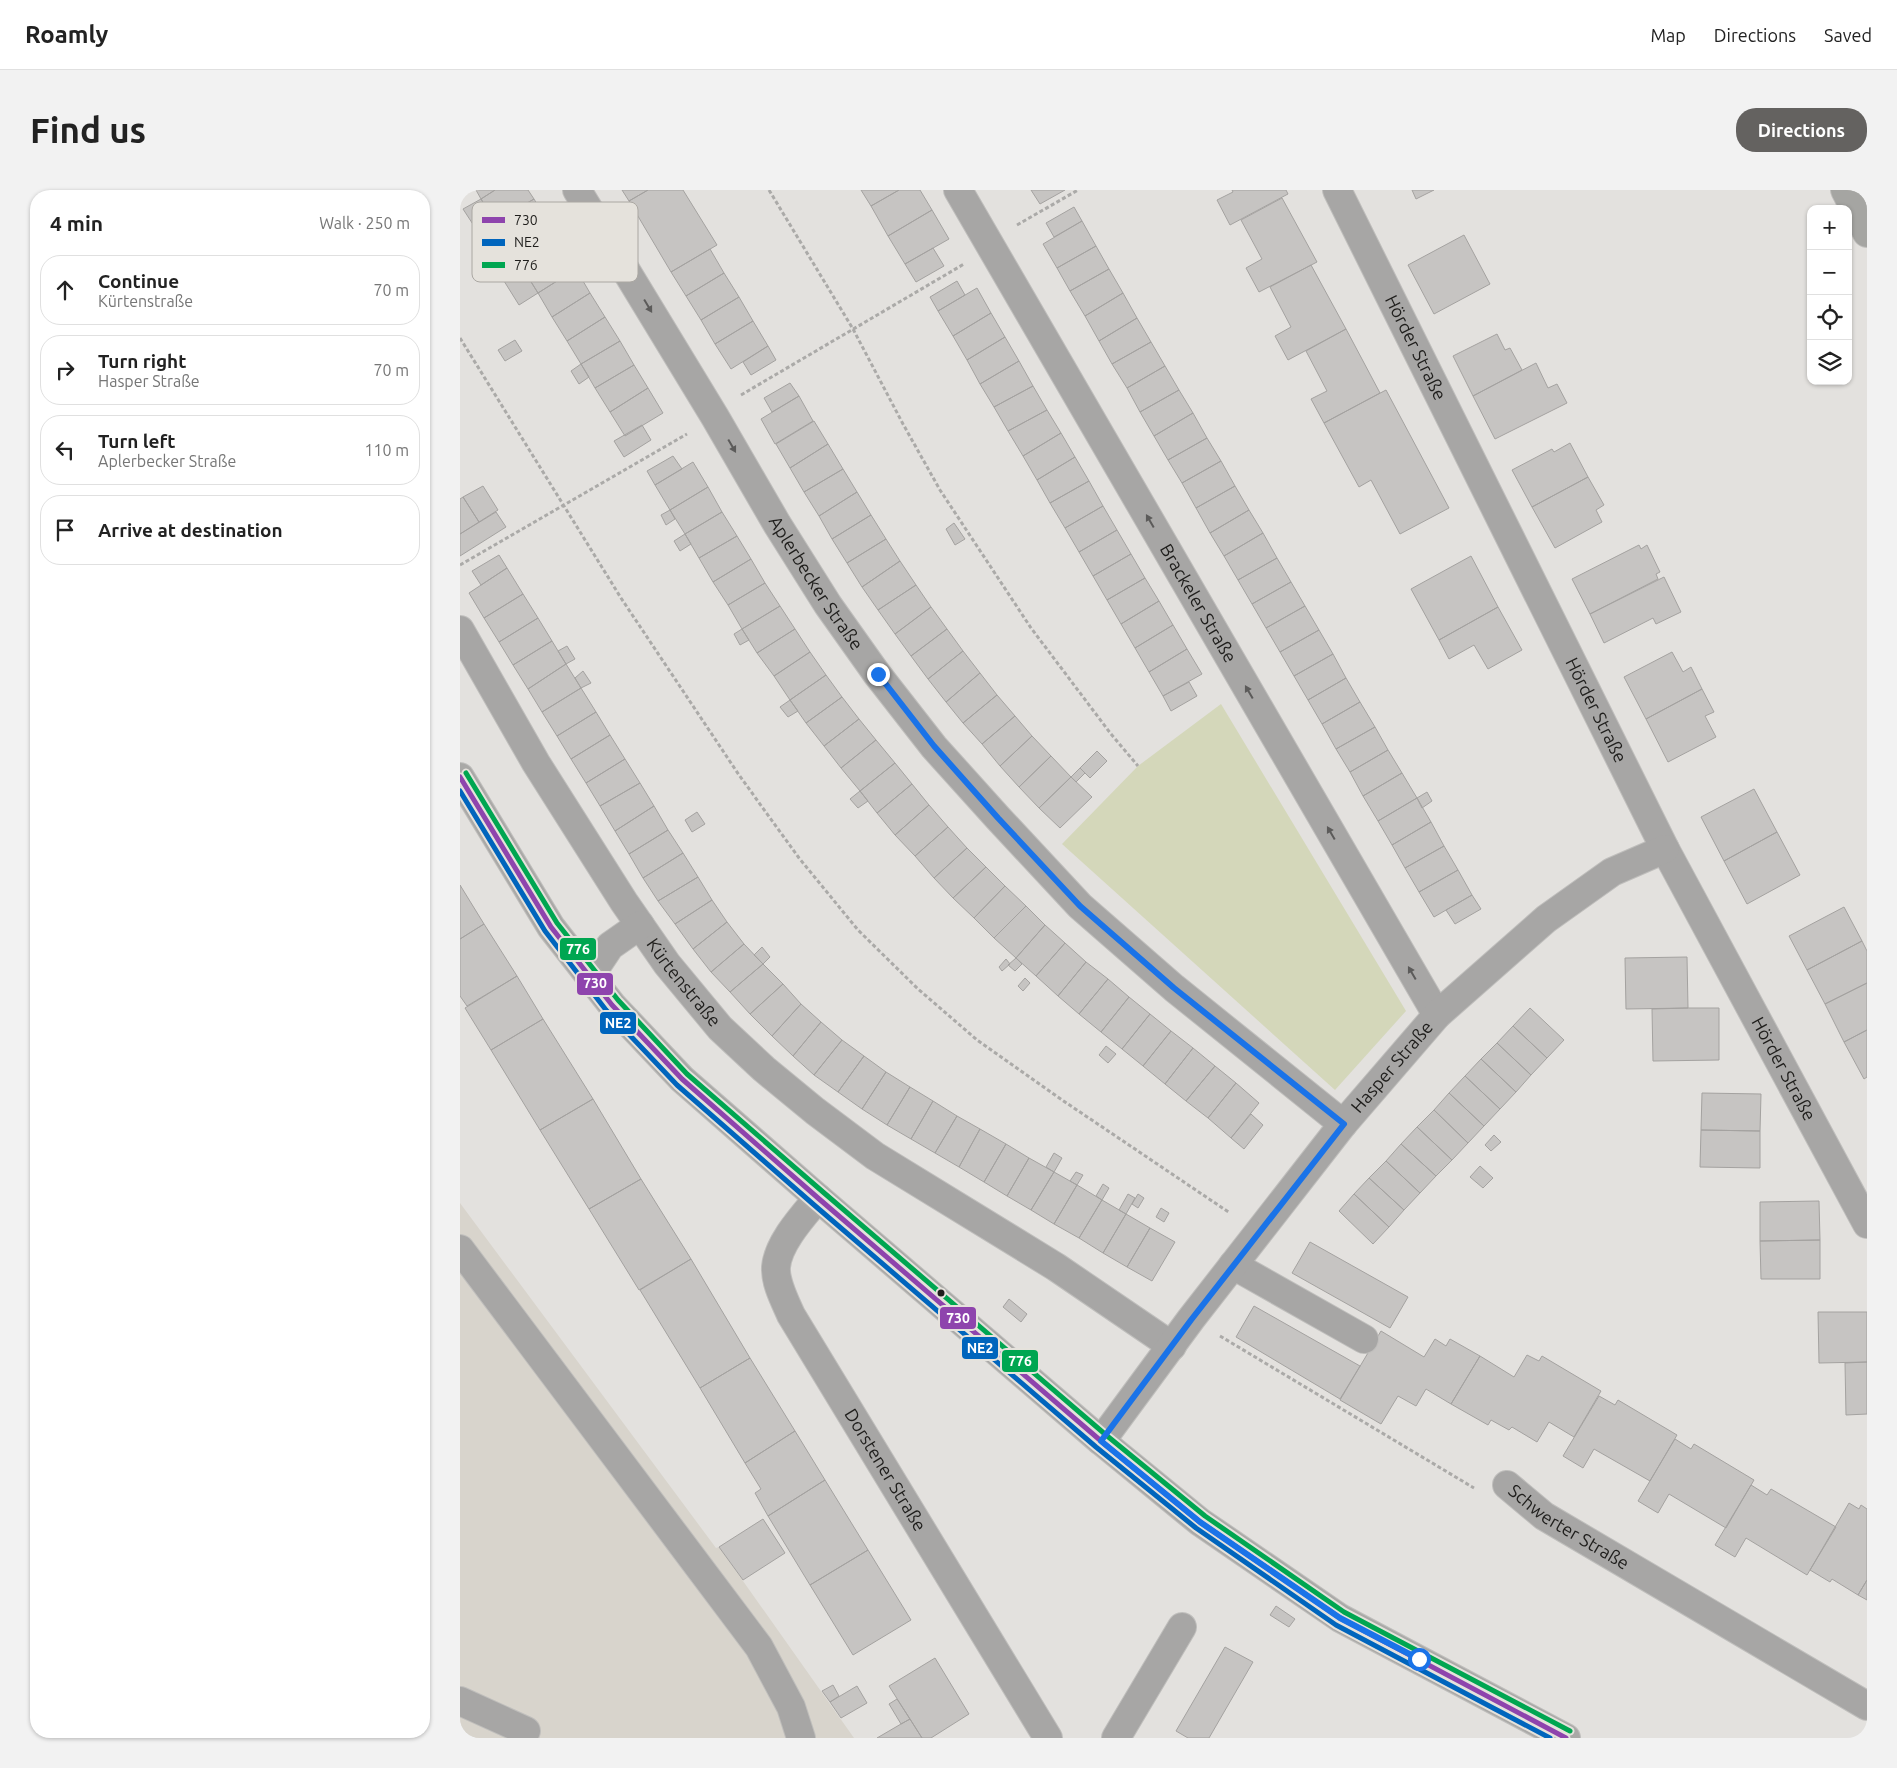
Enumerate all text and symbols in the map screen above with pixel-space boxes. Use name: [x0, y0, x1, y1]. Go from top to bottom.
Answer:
text: Roamly: [25, 21, 108, 48]
text: Map: [1650, 25, 1686, 45]
text: Directions: [1714, 25, 1796, 45]
text: Saved: [1824, 25, 1872, 45]
button: Directions: [1736, 108, 1867, 152]
text: Find us: [30, 110, 146, 150]
legend: [472, 202, 638, 282]
map controls: [1807, 205, 1852, 385]
button: +: [1807, 205, 1852, 250]
text: 4 min: [50, 211, 103, 235]
text: 730: [514, 212, 538, 228]
text: Walk · 250 m: [319, 214, 410, 232]
text: NE2: [514, 234, 540, 250]
button: −: [1807, 250, 1852, 295]
text: 776: [514, 257, 538, 273]
text: Continue: [98, 270, 179, 292]
icon: ahead: [51, 276, 79, 304]
text: 70 m: [373, 281, 409, 299]
street label: Hörder Straße: [1382, 291, 1451, 403]
text: Kürtenstraße: [98, 292, 193, 310]
button: locate: [1807, 295, 1852, 340]
one-way arrow: [643, 300, 652, 313]
button: layers: [1807, 340, 1852, 385]
text: Turn right: [98, 350, 186, 372]
icon: right: [51, 356, 79, 384]
text: 70 m: [373, 361, 409, 379]
text: Hasper Straße: [98, 372, 200, 390]
text: Turn left: [98, 430, 176, 452]
icon: left: [51, 436, 79, 464]
one-way arrow: [727, 439, 736, 452]
text: 110 m: [364, 441, 409, 459]
text: Aplerbecker Straße: [98, 452, 236, 470]
street label: Aplerbecker Straße: [766, 512, 868, 653]
one-way arrow: [1146, 515, 1155, 528]
icon: arrive: [51, 516, 79, 544]
text: Arrive at destination: [98, 519, 283, 541]
street label: Brackeler Straße: [1157, 540, 1241, 666]
street label: Hörder Straße: [1562, 654, 1631, 765]
route end: [867, 663, 890, 686]
one-way arrow: [1245, 685, 1254, 699]
one-way arrow: [1327, 825, 1335, 840]
street label: Kürtenstraße: [643, 934, 725, 1030]
line badge: 776: [559, 937, 597, 961]
text: 776: [566, 941, 590, 957]
one-way arrow: [1408, 967, 1417, 980]
line badge: 730: [576, 972, 614, 996]
text: 730: [583, 975, 607, 991]
line badge: NE2: [599, 1011, 637, 1035]
street label: Hörder Straße: [1748, 1013, 1820, 1124]
text: NE2: [605, 1015, 631, 1031]
street label: Hasper Straße: [1346, 1017, 1436, 1116]
unlabelled marker: [936, 1288, 946, 1298]
line badge: 730: [939, 1306, 977, 1330]
text: 730: [946, 1310, 970, 1326]
line badge: NE2: [961, 1336, 999, 1360]
text: NE2: [967, 1340, 993, 1356]
line badge: 776: [1001, 1349, 1039, 1373]
text: 776: [1008, 1353, 1032, 1369]
street label: Dorstener Straße: [841, 1405, 931, 1534]
street label: Schwerter Straße: [1505, 1480, 1633, 1573]
route start: [1408, 1648, 1431, 1671]

